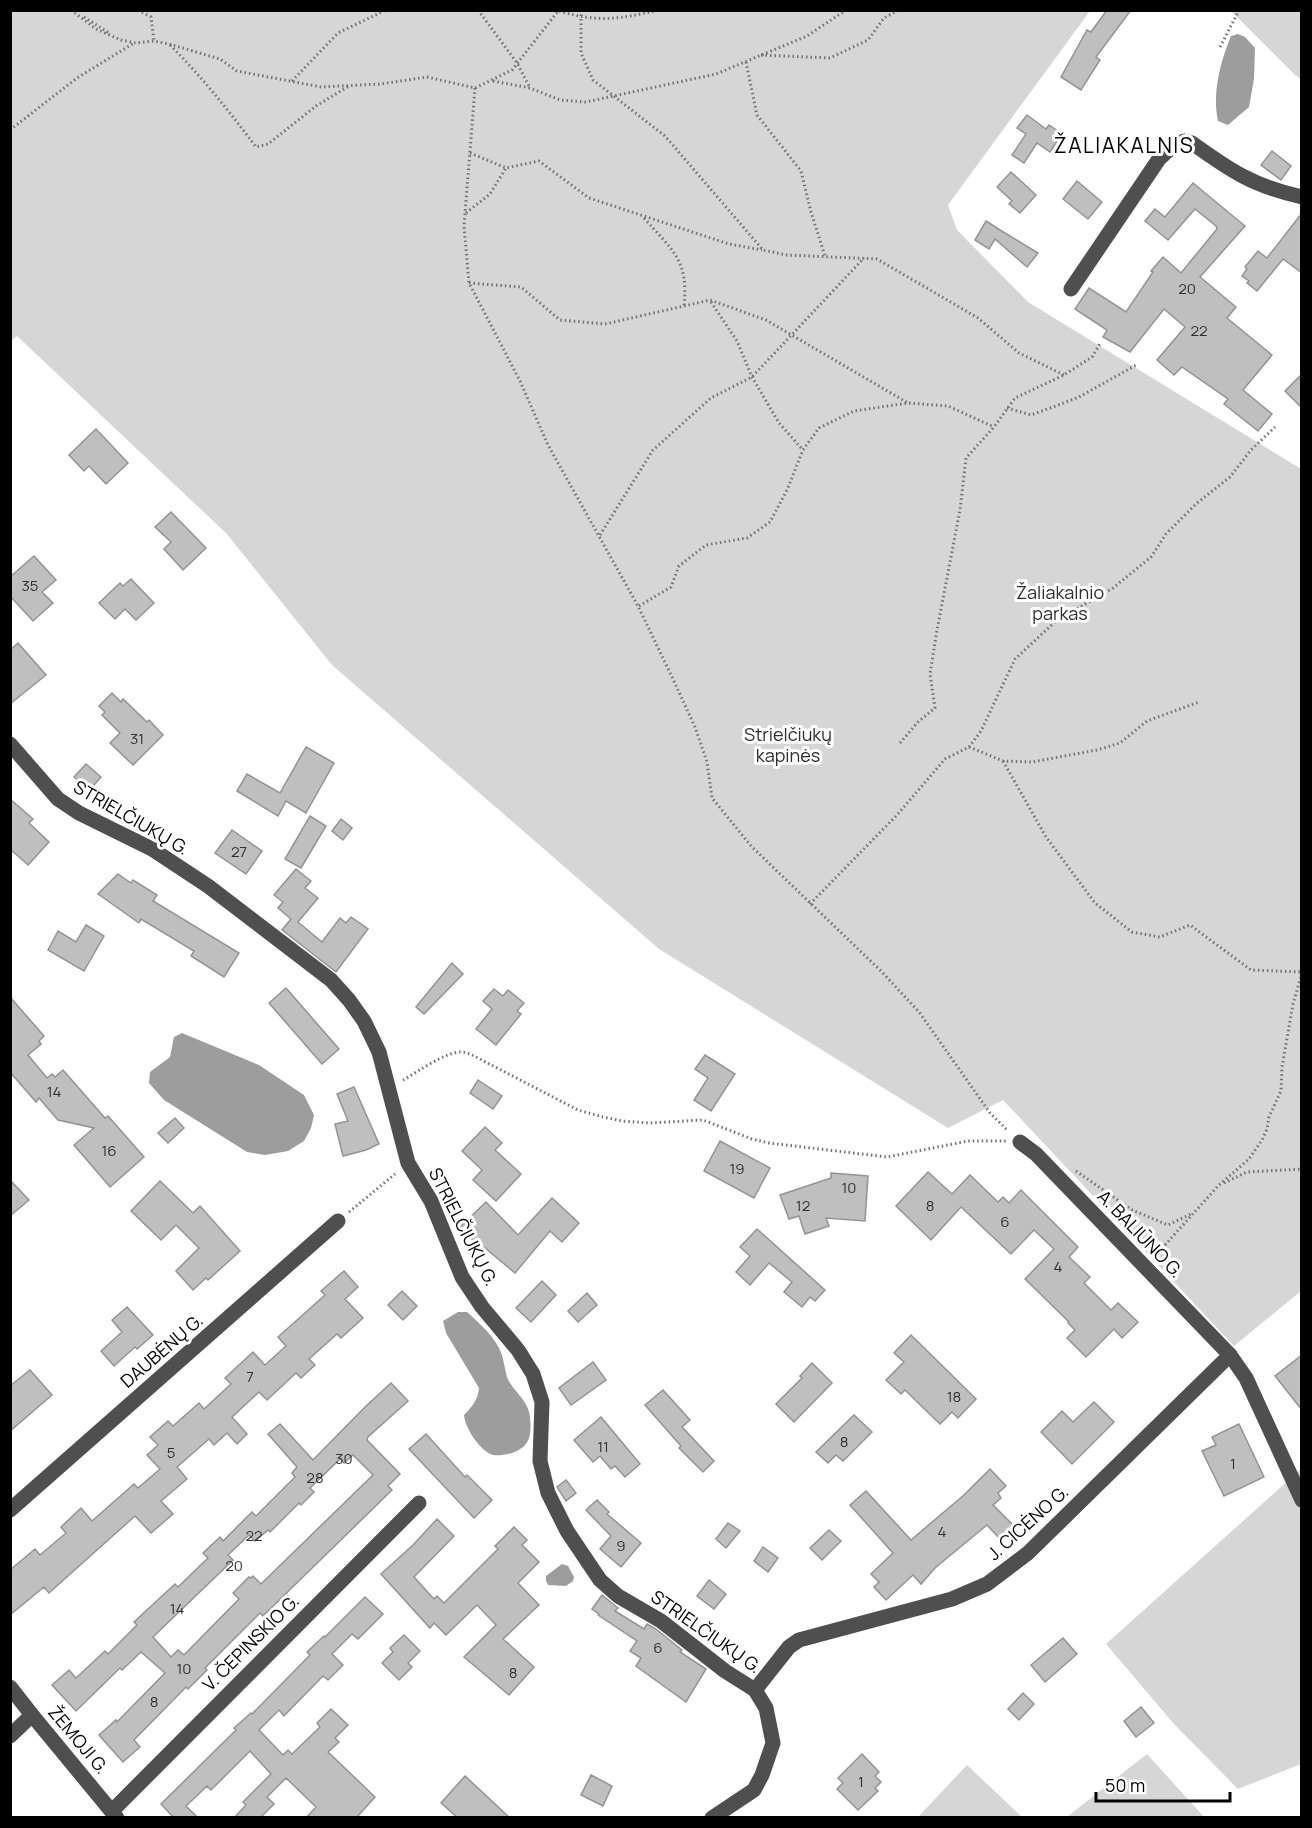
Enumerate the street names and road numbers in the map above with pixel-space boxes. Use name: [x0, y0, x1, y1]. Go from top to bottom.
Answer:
street label: STRIELČIUKŲ G.: [69, 774, 194, 860]
street label: STRIELČIUKŲ G.: [424, 1163, 504, 1290]
street label: A. BALIŪNO G.: [1093, 1184, 1189, 1282]
street label: DAUBĖNŲ G.: [115, 1308, 208, 1393]
street label: J. CICĖNO G.: [982, 1480, 1073, 1565]
street label: STRIELČIUKŲ G.: [647, 1584, 766, 1678]
street label: V. ČEPINSKIO G.: [197, 1589, 304, 1696]
street label: ŽEMOJI G.: [43, 1700, 114, 1778]

